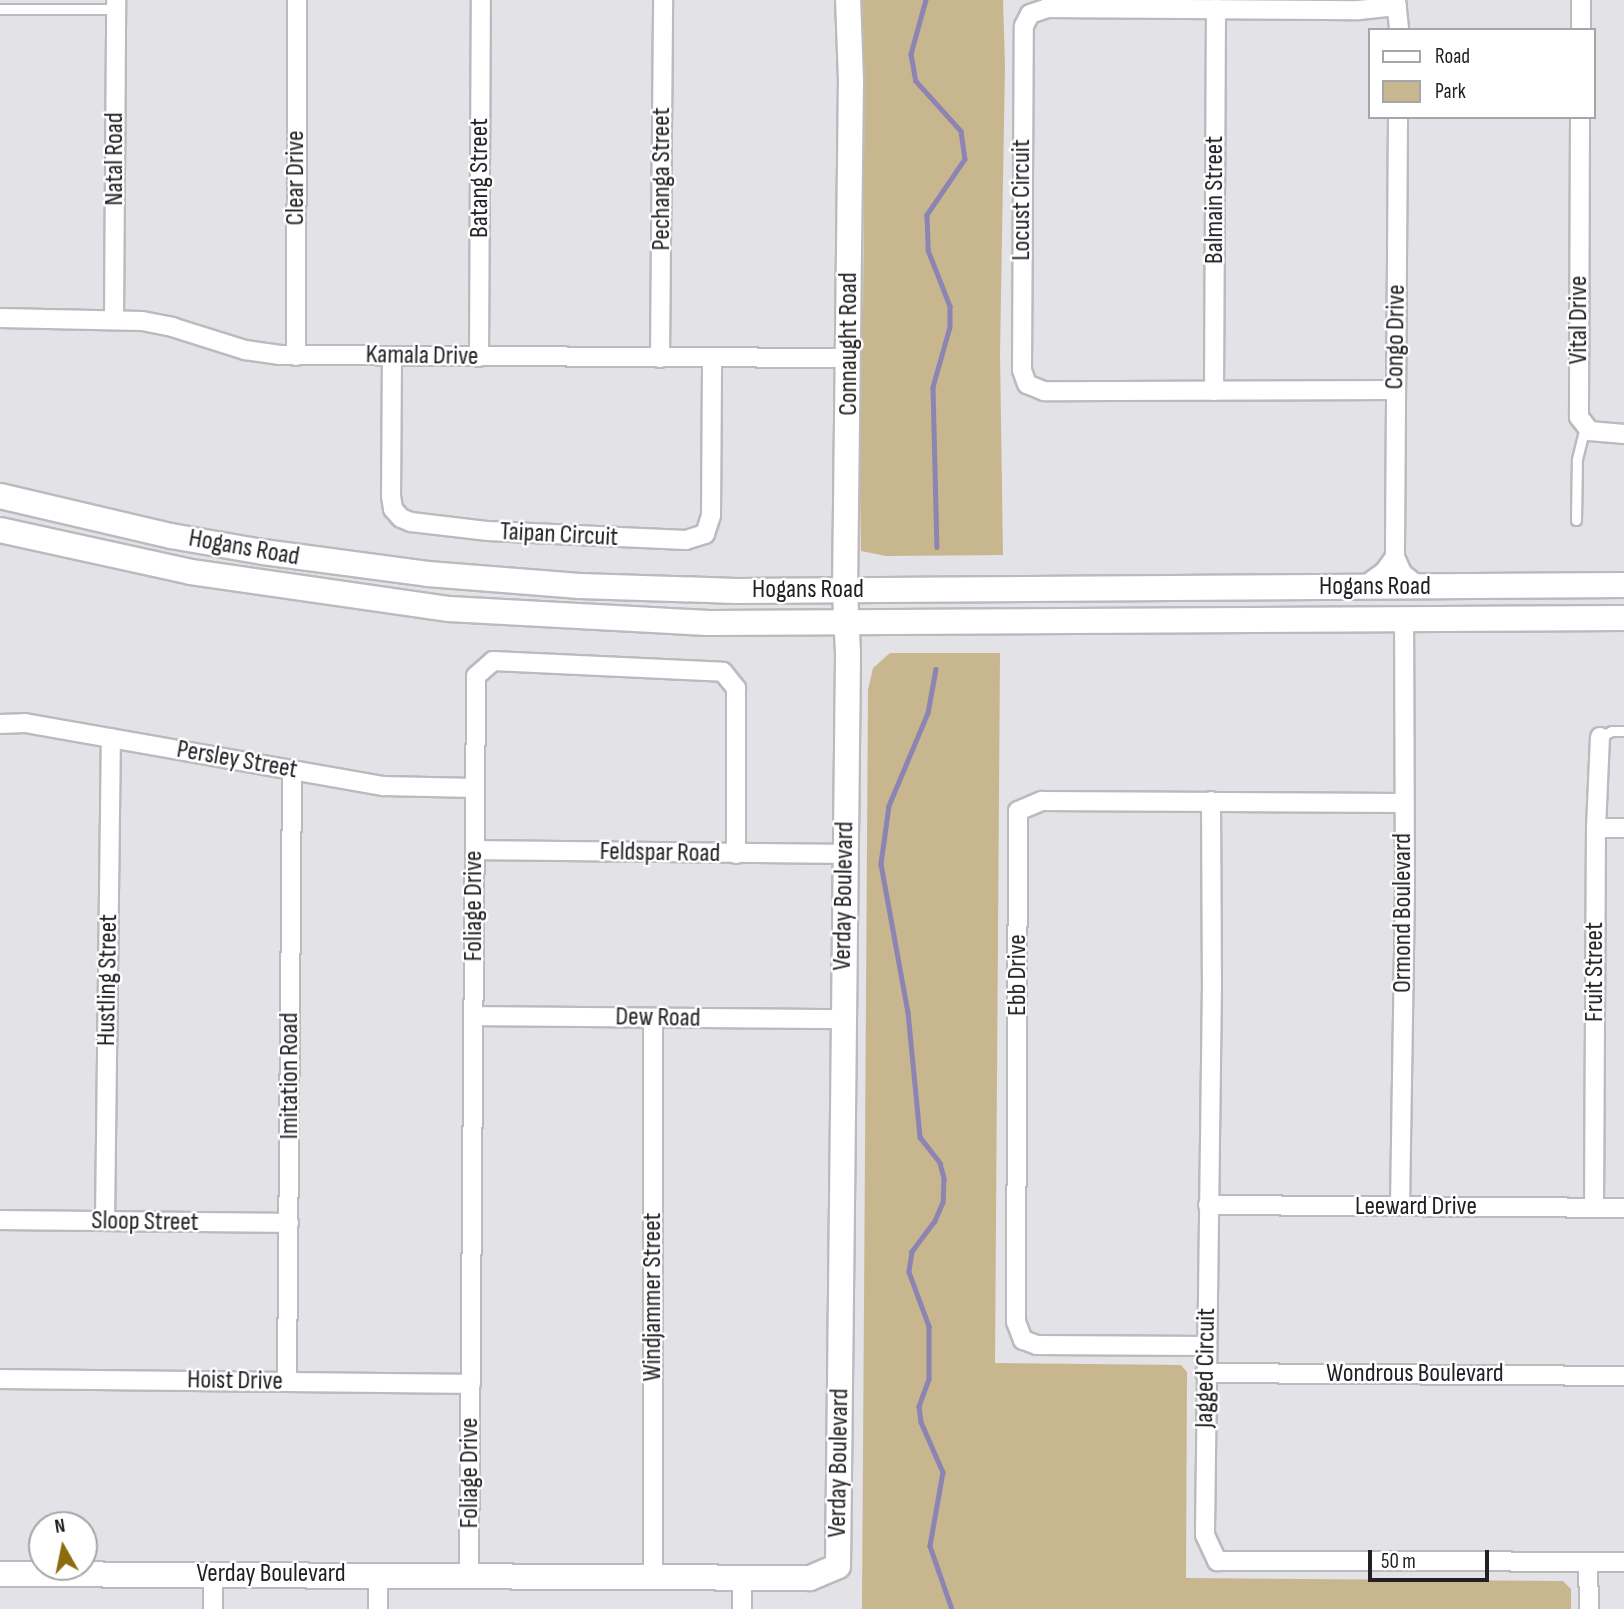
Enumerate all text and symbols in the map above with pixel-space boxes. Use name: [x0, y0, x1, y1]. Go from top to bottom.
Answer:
legend: [1368, 28, 1596, 119]
text: Road: [1435, 44, 1470, 69]
text: Park: [1435, 79, 1466, 104]
street label: Pechanga Street: [646, 107, 678, 251]
street label: Natal Road: [99, 112, 131, 206]
street label: Batang Street: [464, 118, 496, 238]
street label: Clear Drive: [280, 131, 312, 225]
street label: Balmain Street: [1199, 136, 1231, 264]
street label: Locust Circuit: [1006, 139, 1038, 261]
street label: Connaught Road: [833, 272, 865, 416]
street label: Vital Drive: [1563, 276, 1595, 364]
street label: Congo Drive: [1379, 284, 1413, 390]
street label: Kamala Drive: [365, 339, 479, 373]
street label: Taipan Circuit: [499, 516, 619, 554]
street label: Hogans Road: [186, 523, 302, 573]
street label: Hogans Road: [1319, 571, 1431, 603]
street label: Hogans Road: [752, 574, 864, 606]
street label: Persley Street: [174, 734, 300, 786]
street label: Verday Boulevard: [827, 821, 861, 971]
street label: Ormond Boulevard: [1387, 833, 1419, 993]
street label: Feldspar Road: [599, 836, 721, 870]
street label: Foliage Drive: [458, 851, 490, 961]
street label: Hustling Street: [91, 914, 125, 1046]
street label: Fruit Street: [1579, 922, 1611, 1022]
street label: Ebb Drive: [1002, 934, 1034, 1016]
street label: Dew Road: [615, 1002, 701, 1034]
street label: Imitation Road: [274, 1013, 306, 1139]
street label: Leeward Drive: [1355, 1191, 1477, 1223]
street label: Sloop Street: [91, 1205, 199, 1239]
street label: Windjammer Street: [637, 1213, 669, 1381]
street label: Jagged Circuit: [1189, 1308, 1223, 1428]
street label: Wondrous Boulevard: [1326, 1358, 1504, 1390]
street label: Hoist Drive: [187, 1365, 283, 1397]
street label: Verday Boulevard: [822, 1388, 856, 1538]
street label: Foliage Drive: [454, 1418, 486, 1528]
north arrow: [28, 1511, 98, 1581]
text: N: [53, 1515, 67, 1539]
scale bar: [1372, 1536, 1493, 1580]
text: 50 m: [1381, 1549, 1416, 1574]
street label: Verday Boulevard: [196, 1558, 346, 1590]

